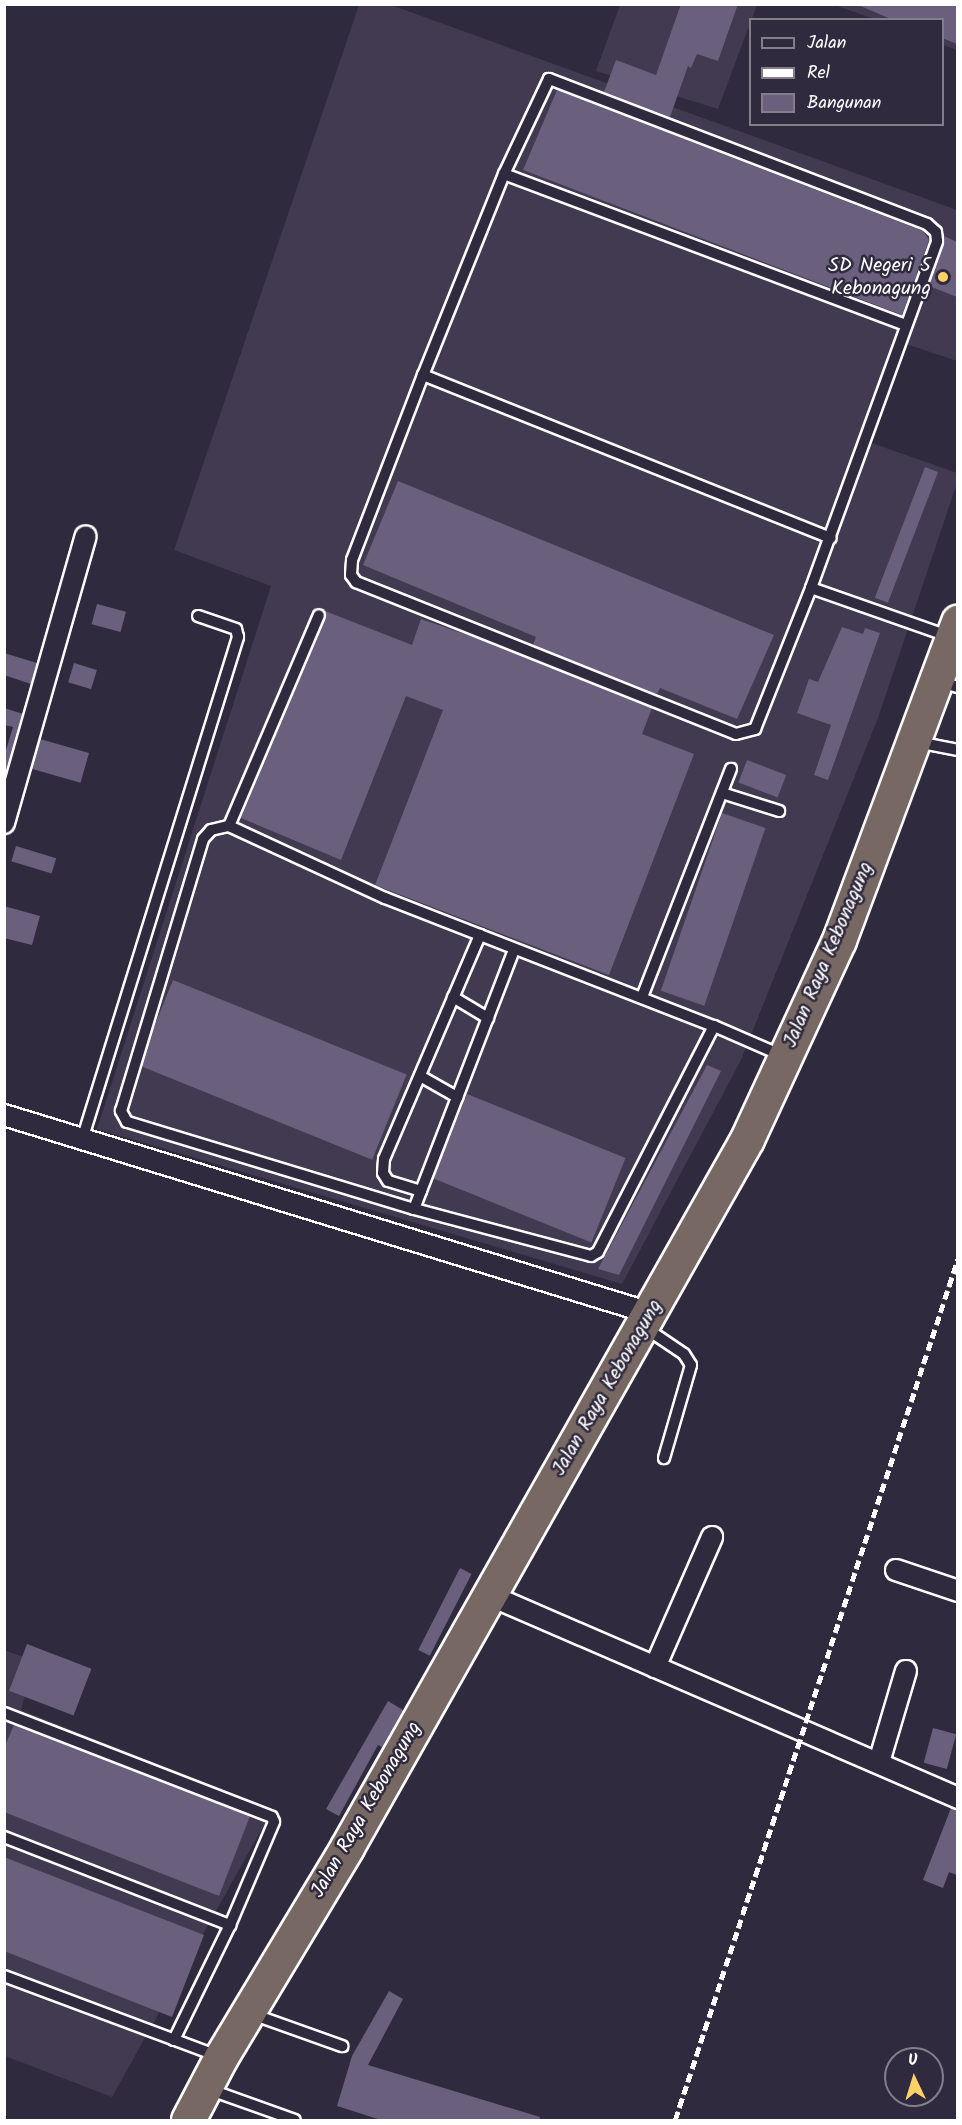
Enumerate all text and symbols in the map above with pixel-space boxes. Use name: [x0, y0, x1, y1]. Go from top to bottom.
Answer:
legend: [749, 18, 944, 126]
text: Jalan: [807, 29, 846, 58]
text: Rel: [807, 59, 830, 88]
text: Bangunan: [807, 89, 881, 118]
place label: SD Negeri 5 Kebonagung: [828, 254, 931, 301]
marker: SD Negeri 5 Kebonagung: [936, 270, 950, 284]
street label: Jalan Raya Kebonagung: [779, 859, 879, 1051]
street label: Jalan Raya Kebonagung: [548, 1296, 668, 1480]
street label: Jalan Raya Kebonagung: [307, 1718, 427, 1902]
north arrow: [884, 2047, 944, 2107]
text: U: [907, 2048, 918, 2073]

